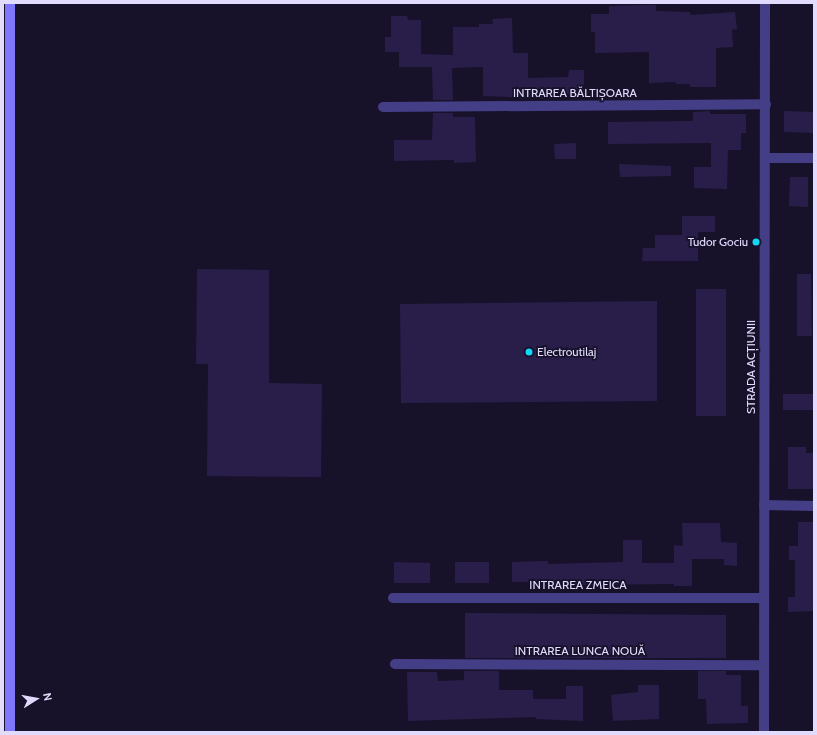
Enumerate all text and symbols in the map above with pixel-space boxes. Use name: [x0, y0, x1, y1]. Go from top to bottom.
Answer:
street label: INTRAREA BĂLTIȘOARA: [513, 86, 637, 100]
place label: Tudor Gociu: [688, 235, 748, 249]
marker: Tudor Gociu: [751, 237, 761, 247]
street label: STRADA ACȚIUNII: [744, 320, 758, 414]
place label: Electroutilaj: [537, 345, 596, 359]
marker: Electroutilaj: [524, 347, 534, 357]
street label: INTRAREA ZMEICA: [529, 578, 627, 592]
street label: INTRAREA LUNCA NOUĂ: [515, 644, 645, 658]
north arrow: [16, 679, 56, 719]
text: N: [40, 692, 55, 702]

